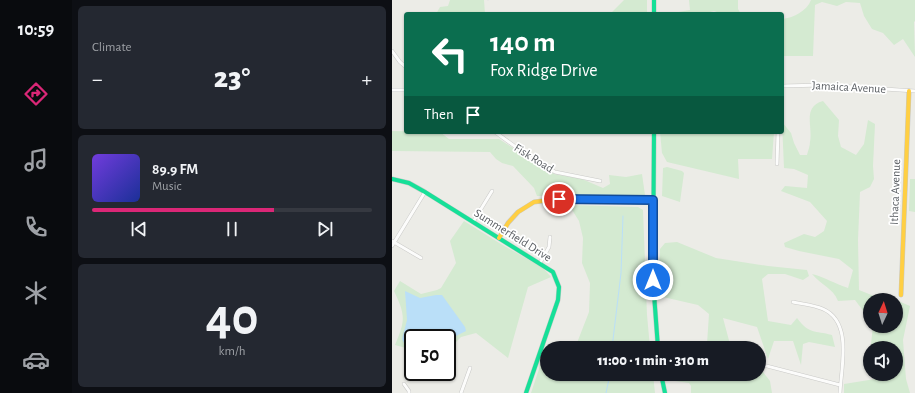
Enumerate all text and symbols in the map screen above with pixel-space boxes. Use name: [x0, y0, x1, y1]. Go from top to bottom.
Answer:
text: 10:59: [18, 21, 54, 39]
icon: left: [424, 28, 476, 80]
text: 140 m: [490, 29, 556, 57]
text: Climate: [92, 41, 131, 54]
text: Fox Ridge Drive: [490, 62, 598, 80]
text: 23°: [214, 63, 250, 93]
text: −: [92, 68, 103, 90]
text: +: [361, 68, 372, 90]
street label: Jamaica Avenue: [812, 79, 886, 95]
icon: directions: [22, 80, 50, 108]
icon: arrive: [462, 104, 484, 126]
text: Then: [424, 107, 454, 122]
street label: Fisk Road: [512, 141, 556, 175]
icon: music: [22, 146, 50, 174]
street label: Ithaca Avenue: [888, 159, 902, 225]
text: 89.9 FM: [152, 162, 198, 177]
text: Music: [152, 180, 182, 193]
pin: [542, 182, 576, 216]
icon: arrive: [548, 188, 570, 210]
street label: Summerfield Drive: [472, 206, 554, 264]
icon: phone: [22, 213, 50, 241]
icon: previous: [128, 218, 150, 240]
icon: pause: [221, 218, 243, 240]
icon: next: [314, 218, 336, 240]
position arrow: [632, 259, 674, 301]
icon: climate: [22, 279, 50, 307]
text: 40: [205, 292, 259, 344]
north arrow: [863, 293, 903, 333]
map controls: [863, 293, 903, 381]
speed limit sign: 50: [404, 329, 456, 381]
button: sound: [863, 341, 903, 381]
text: km/h: [219, 345, 245, 358]
icon: car: [22, 346, 50, 374]
text: 11:00 · 1 min · 310 m: [597, 353, 709, 368]

